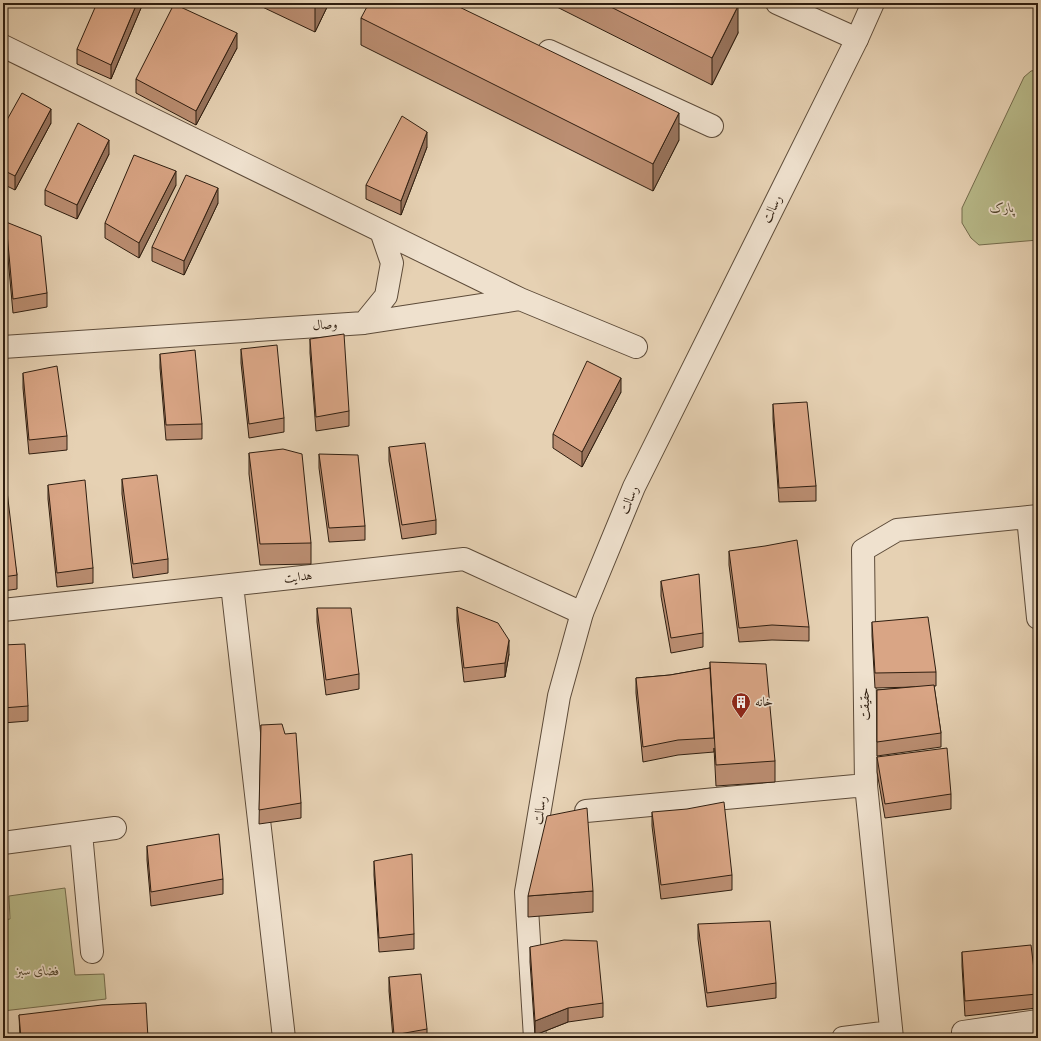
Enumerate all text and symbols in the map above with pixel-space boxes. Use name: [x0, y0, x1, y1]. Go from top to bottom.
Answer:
street label: رسالت: [758, 192, 786, 226]
park label: پارک: [990, 200, 1016, 217]
street label: وصال: [312, 316, 338, 334]
street label: رسالت: [616, 483, 642, 517]
street label: هدایت: [283, 568, 313, 586]
street label: حقیقت: [857, 687, 873, 721]
building icon: خانه: [730, 691, 752, 719]
place label: خانه: [755, 694, 773, 710]
street label: رسالت: [530, 794, 550, 826]
park label: فضای سبز: [15, 963, 60, 979]

